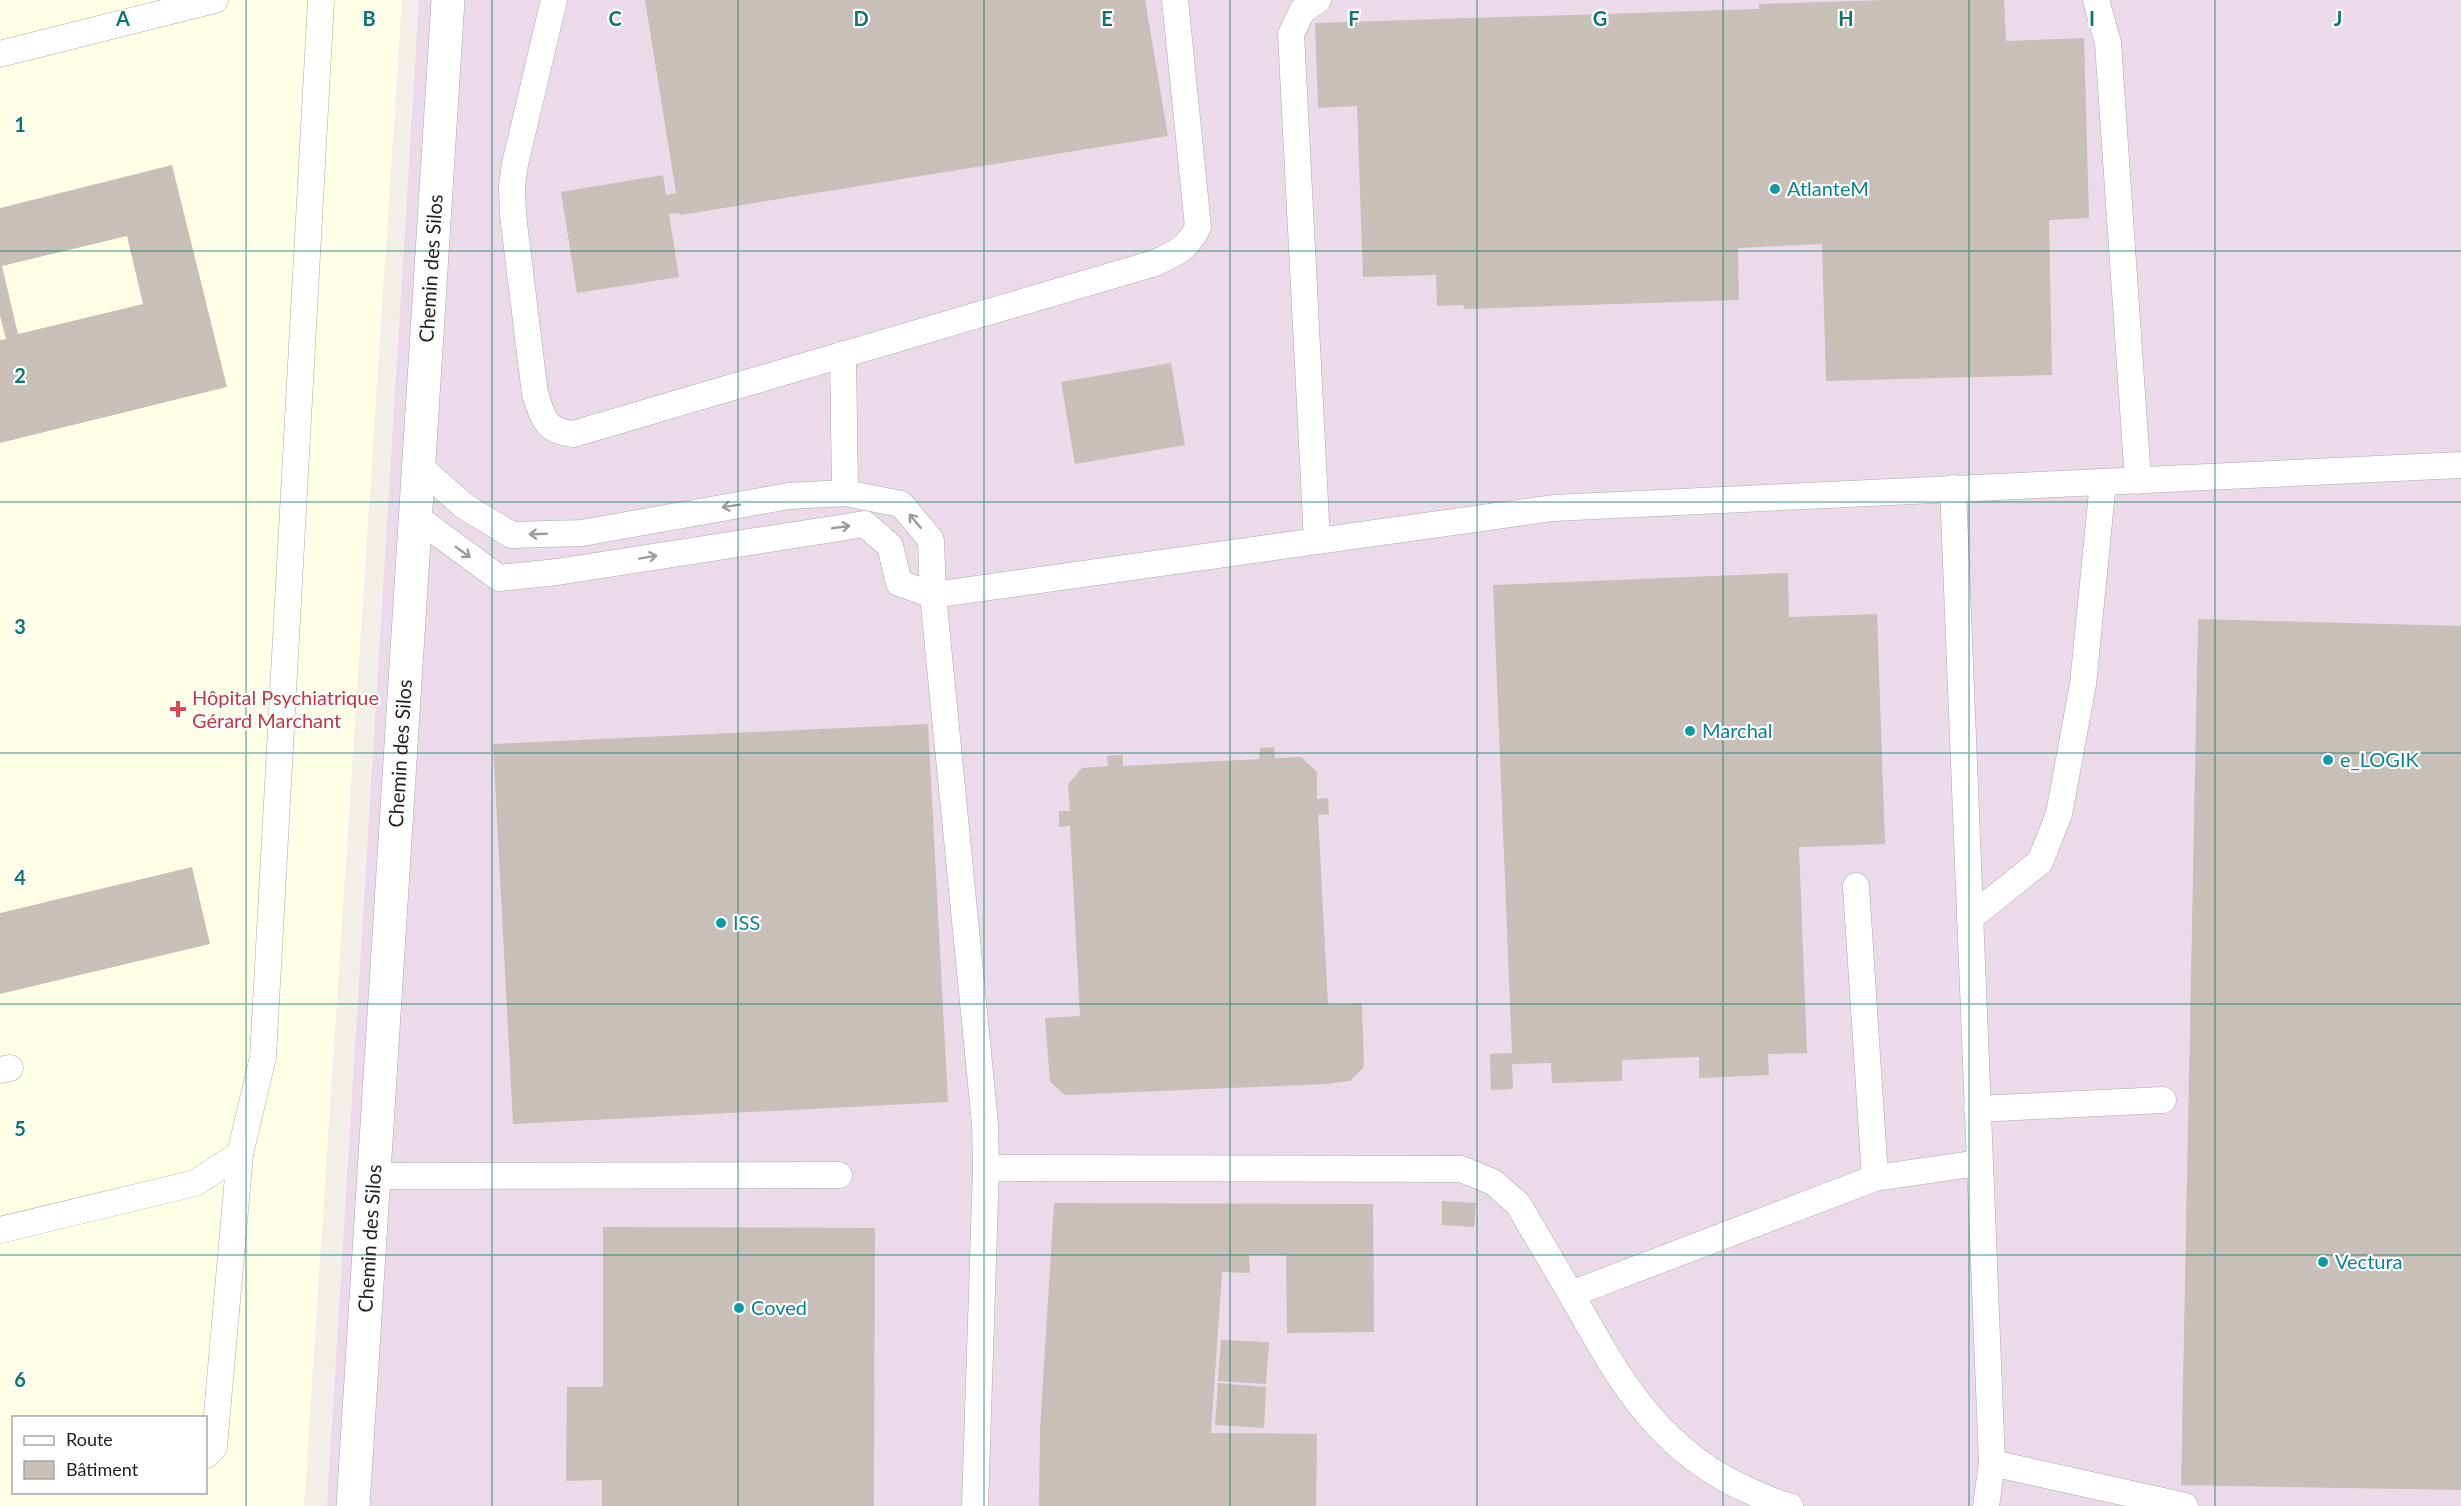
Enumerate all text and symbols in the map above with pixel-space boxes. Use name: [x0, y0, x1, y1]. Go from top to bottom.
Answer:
text: A: [115, 6, 130, 30]
text: B: [362, 6, 376, 30]
text: C: [608, 6, 622, 30]
text: D: [853, 6, 869, 30]
text: E: [1101, 6, 1113, 30]
text: F: [1348, 6, 1360, 30]
text: G: [1593, 6, 1607, 30]
text: H: [1838, 6, 1854, 30]
text: I: [2089, 6, 2095, 30]
text: J: [2334, 6, 2342, 30]
text: 1: [14, 112, 26, 136]
place label: AtlanteM: [1787, 176, 1869, 200]
marker: AtlanteM: [1768, 182, 1782, 196]
street label: Chemin des Silos: [413, 194, 447, 343]
text: 2: [14, 363, 26, 387]
one-way arrow: [721, 500, 741, 511]
one-way arrow: [909, 513, 922, 529]
one-way arrow: [830, 521, 850, 532]
one-way arrow: [529, 528, 549, 540]
one-way arrow: [455, 546, 471, 558]
one-way arrow: [638, 551, 657, 562]
text: 3: [14, 614, 26, 638]
street label: Chemin des Silos: [383, 679, 416, 828]
place label: Hôpital Psychiatrique Gérard Marchant: [192, 685, 379, 732]
marker: Hôpital Psychiatrique Gérard Marchant: [169, 700, 187, 718]
place label: Marchal: [1702, 718, 1772, 742]
marker: Marchal: [1683, 724, 1697, 738]
place label: e_LOGIK: [2340, 747, 2420, 771]
marker: e_LOGIK: [2321, 753, 2335, 767]
text: 4: [14, 865, 26, 889]
place label: ISS: [733, 910, 760, 934]
marker: ISS: [714, 916, 728, 930]
text: 5: [14, 1116, 26, 1140]
street label: Chemin des Silos: [352, 1164, 386, 1313]
place label: Vectura: [2335, 1249, 2403, 1273]
marker: Vectura: [2316, 1255, 2330, 1269]
place label: Coved: [751, 1295, 807, 1319]
marker: Coved: [732, 1301, 746, 1315]
text: 6: [14, 1367, 26, 1391]
legend: [12, 1416, 207, 1494]
text: Route: [66, 1428, 113, 1450]
text: Bâtiment: [66, 1458, 139, 1480]

